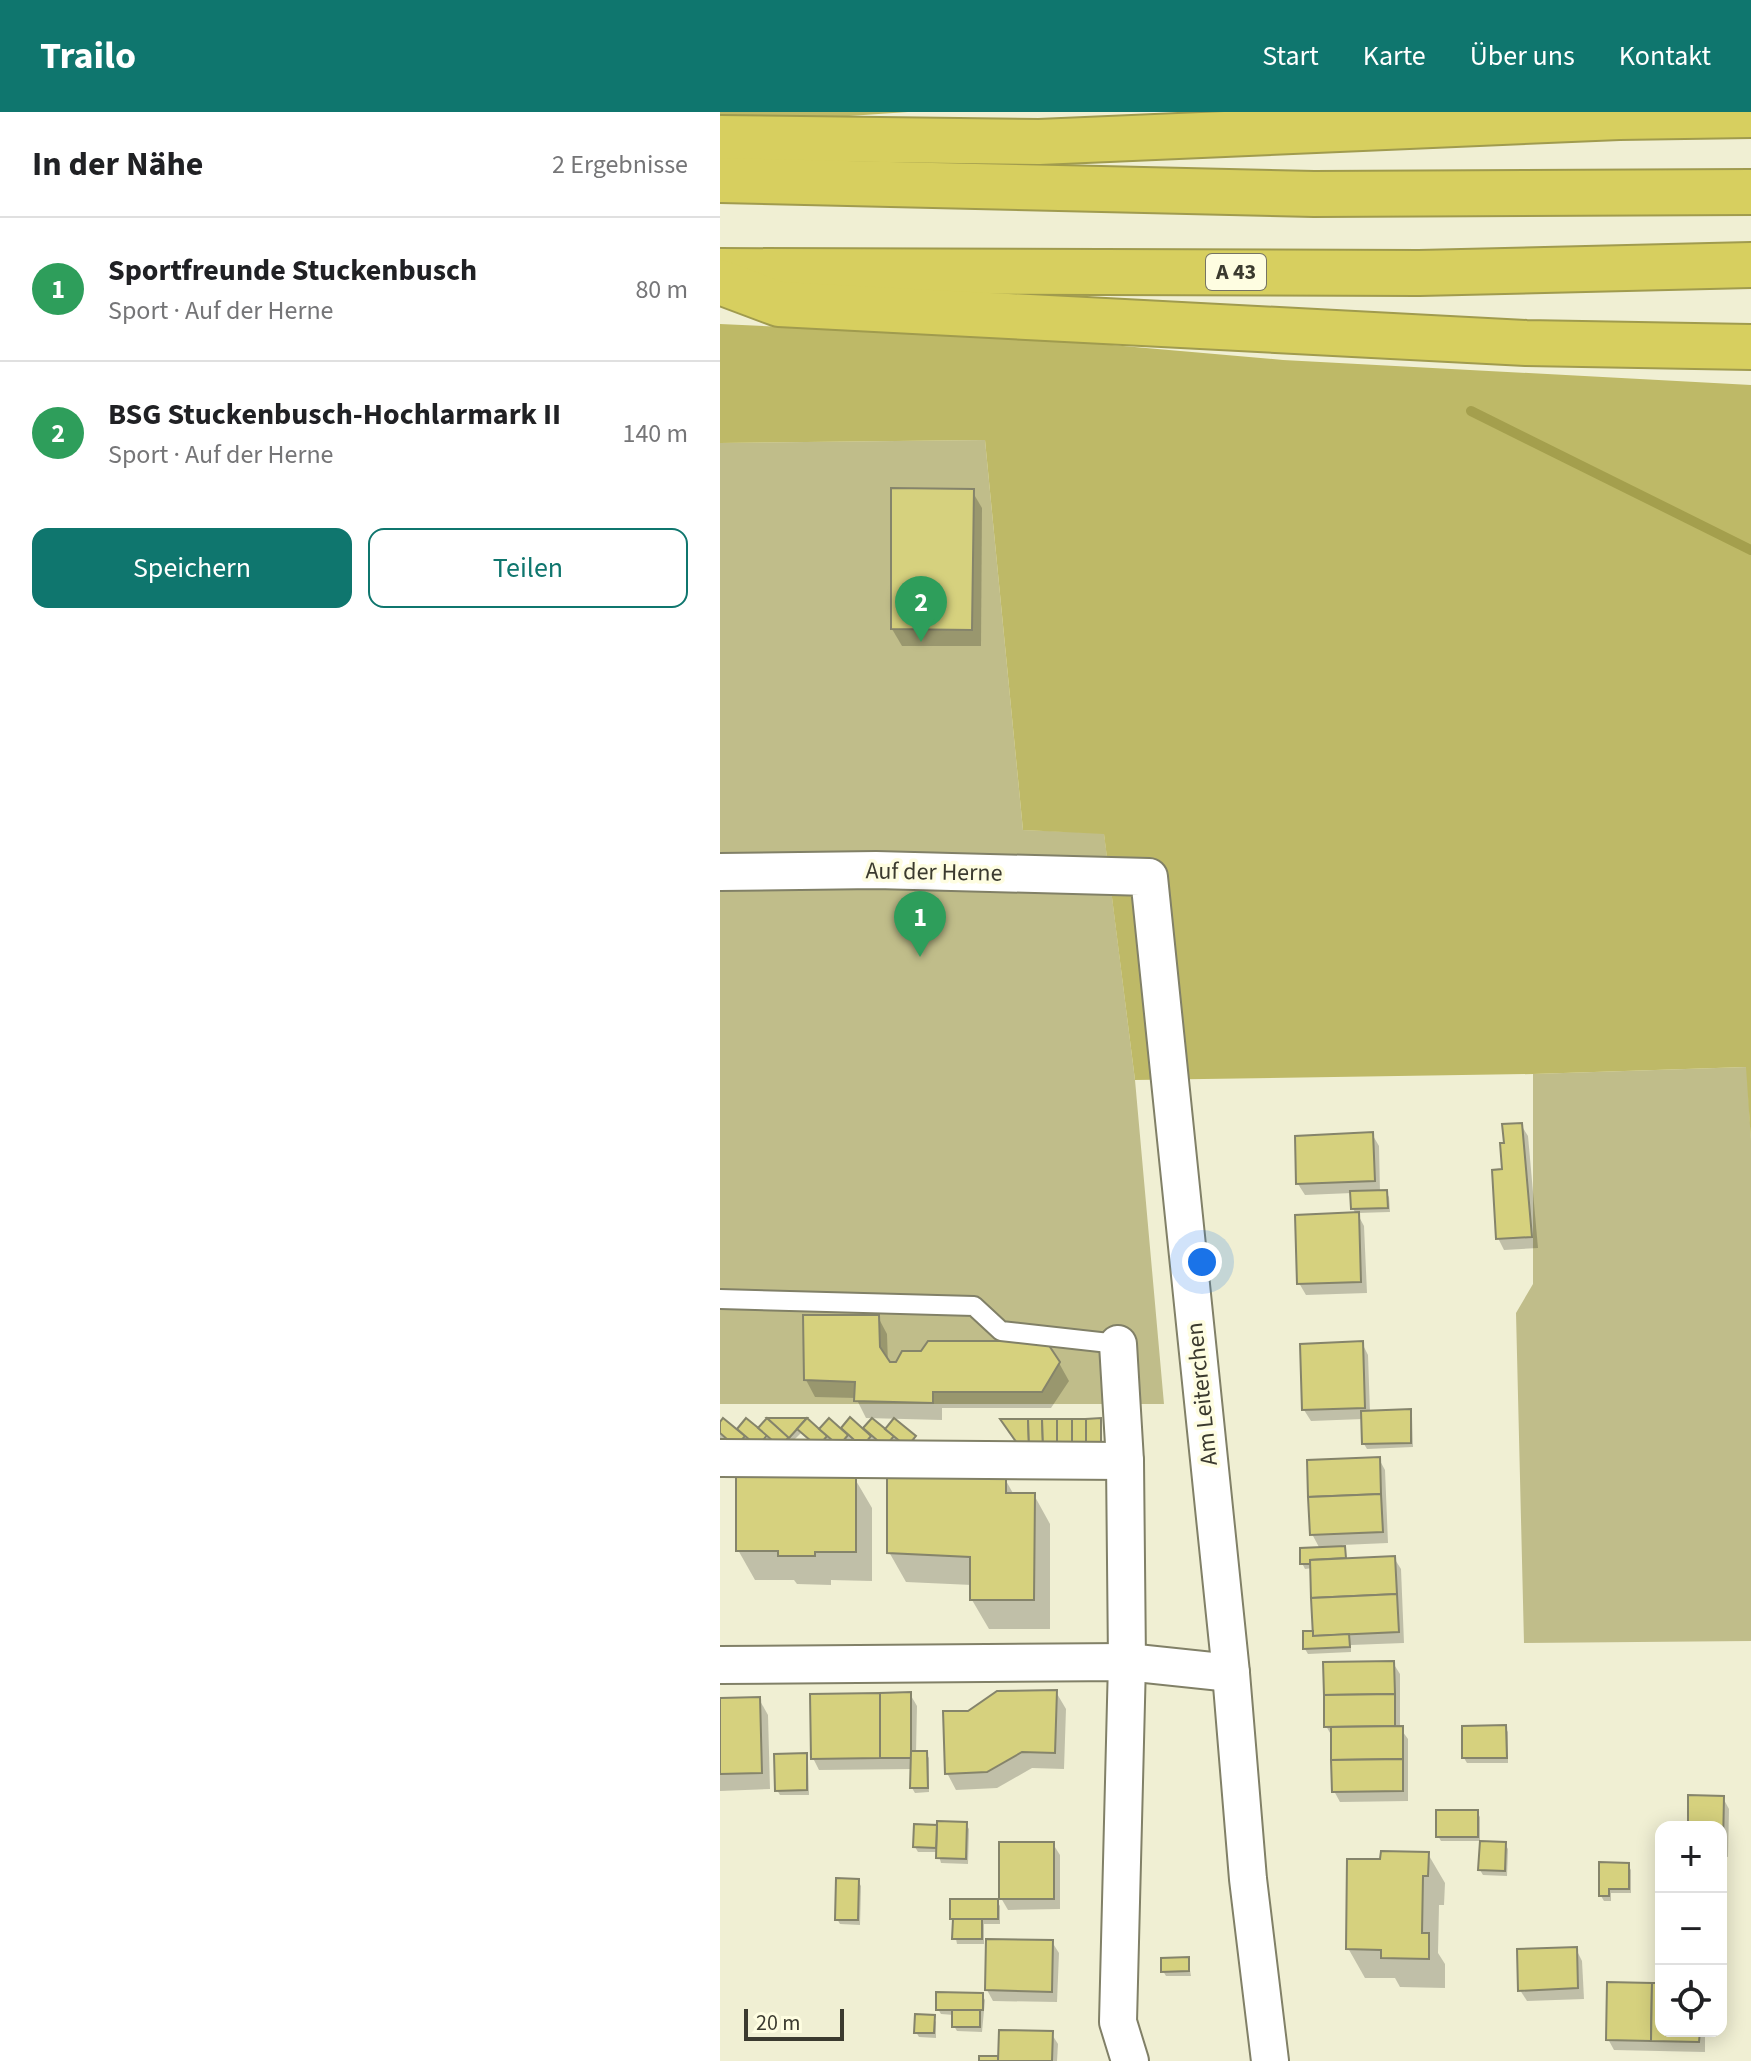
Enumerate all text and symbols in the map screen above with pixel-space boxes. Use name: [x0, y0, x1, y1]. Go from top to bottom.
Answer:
text: Trailo: [40, 29, 136, 83]
text: Start: [1262, 36, 1319, 76]
text: Karte: [1363, 36, 1426, 76]
text: Über uns: [1470, 36, 1575, 76]
text: Kontakt: [1619, 36, 1711, 76]
text: In der Nähe: [32, 140, 203, 189]
text: 2 Ergebnisse: [552, 146, 688, 183]
text: Sportfreunde Stuckenbusch: [108, 249, 477, 292]
road number: A 43: [1206, 254, 1266, 290]
text: 1: [51, 271, 65, 308]
text: 80 m: [635, 271, 688, 308]
text: Sport · Auf der Herne: [108, 292, 334, 329]
text: BSG Stuckenbusch-Hochlarmark II: [108, 393, 561, 436]
text: 2: [51, 415, 65, 452]
text: 140 m: [622, 415, 688, 452]
text: Sport · Auf der Herne: [108, 436, 334, 473]
button: Speichern: [32, 528, 352, 608]
button: Teilen: [368, 528, 688, 608]
pin: 2: [895, 576, 947, 642]
street label: Auf der Herne: [865, 853, 1003, 891]
pin: 1: [894, 891, 946, 957]
your location: [1182, 1242, 1222, 1282]
street label: Am Leiterchen: [1177, 1321, 1227, 1467]
map controls: [1655, 1821, 1727, 2037]
button: +: [1655, 1821, 1727, 1893]
button: −: [1655, 1893, 1727, 1965]
button: locate: [1655, 1965, 1727, 2037]
scale bar: [744, 2005, 844, 2041]
text: 20 m: [756, 2007, 801, 2039]

